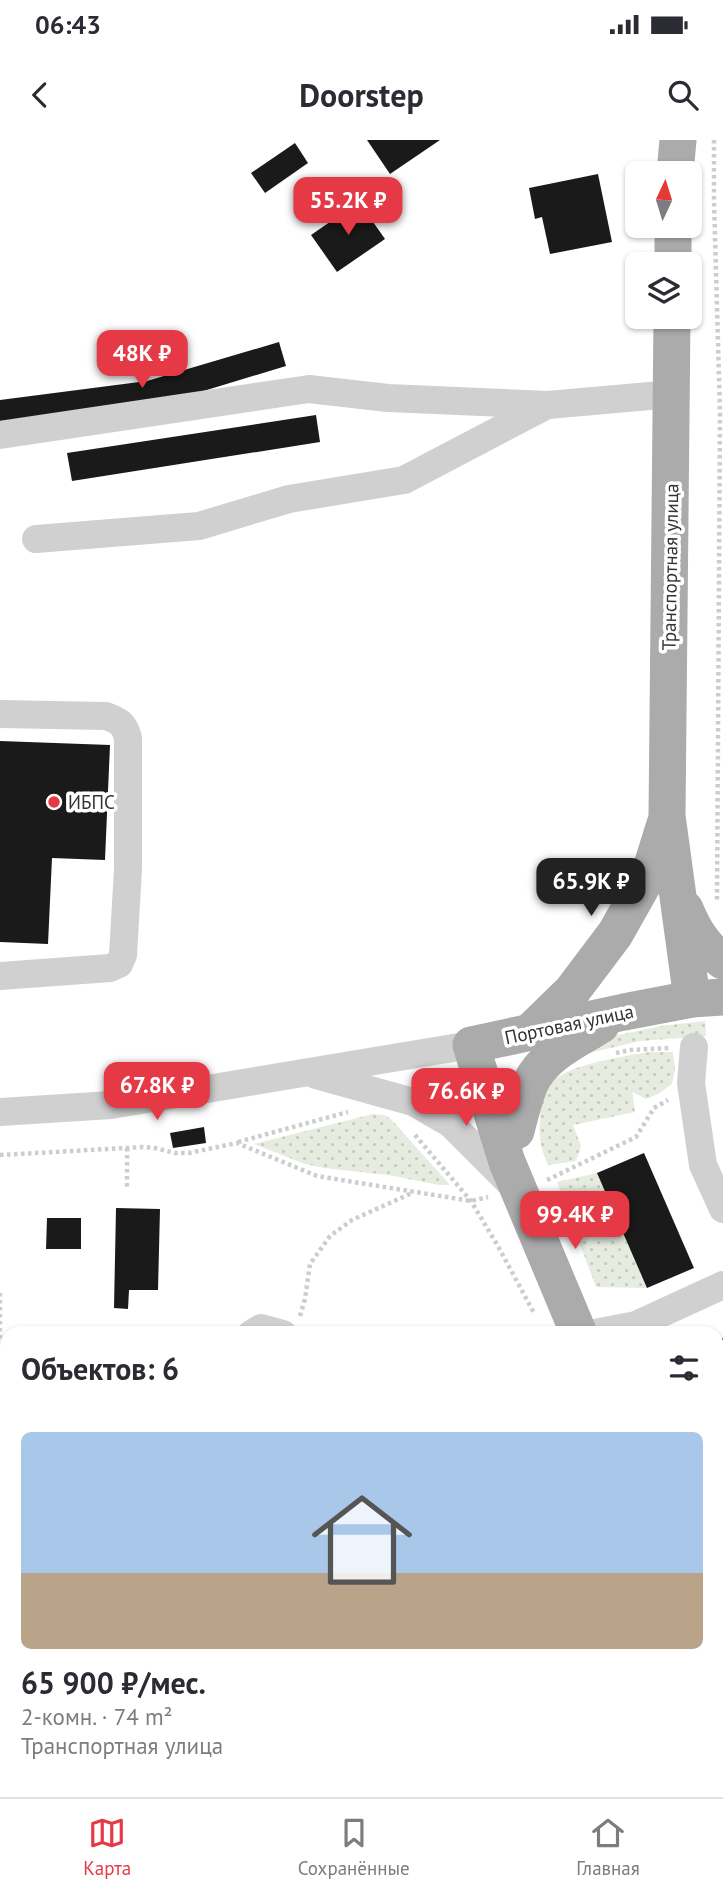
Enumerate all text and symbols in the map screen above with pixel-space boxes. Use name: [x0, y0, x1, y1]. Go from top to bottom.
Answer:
text: 06:43: [35, 8, 101, 41]
text: Doorstep: [299, 74, 424, 116]
icon: back: [21, 76, 59, 114]
icon: search: [664, 76, 702, 114]
north arrow: [625, 161, 702, 238]
map controls: [625, 161, 702, 329]
pin: 55.2K ₽: [283, 178, 413, 237]
text: 55.2K ₽: [309, 185, 387, 214]
button: layers: [625, 252, 702, 329]
pin: 48K ₽: [93, 330, 191, 390]
text: 48K ₽: [113, 338, 171, 367]
street label: Транспортная улица: [657, 483, 683, 651]
place label: ИБПС: [68, 790, 115, 814]
marker: ИБПС: [46, 794, 62, 810]
pin: 65.9K ₽: [526, 858, 656, 918]
text: 65.9K ₽: [552, 866, 630, 895]
street label: Портовая улица: [502, 999, 636, 1049]
pin: 67.8K ₽: [92, 1062, 222, 1122]
pin: 76.6K ₽: [401, 1068, 531, 1128]
text: 67.8K ₽: [120, 1070, 194, 1099]
text: 76.6K ₽: [427, 1076, 505, 1105]
pin: 99.4K ₽: [510, 1192, 640, 1251]
text: 99.4K ₽: [536, 1199, 614, 1228]
text: Объектов: 6: [21, 1349, 179, 1388]
icon: filters: [665, 1349, 703, 1387]
icon: home: [299, 1477, 425, 1603]
text: 65 900 ₽/мес.: [21, 1663, 206, 1702]
text: 2-комн. · 74 m²: [21, 1702, 173, 1731]
text: Транспортная улица: [21, 1731, 223, 1760]
tab: Карта: [83, 1814, 131, 1880]
tab: Сохранённые: [298, 1814, 410, 1880]
tab: Главная: [576, 1814, 640, 1880]

